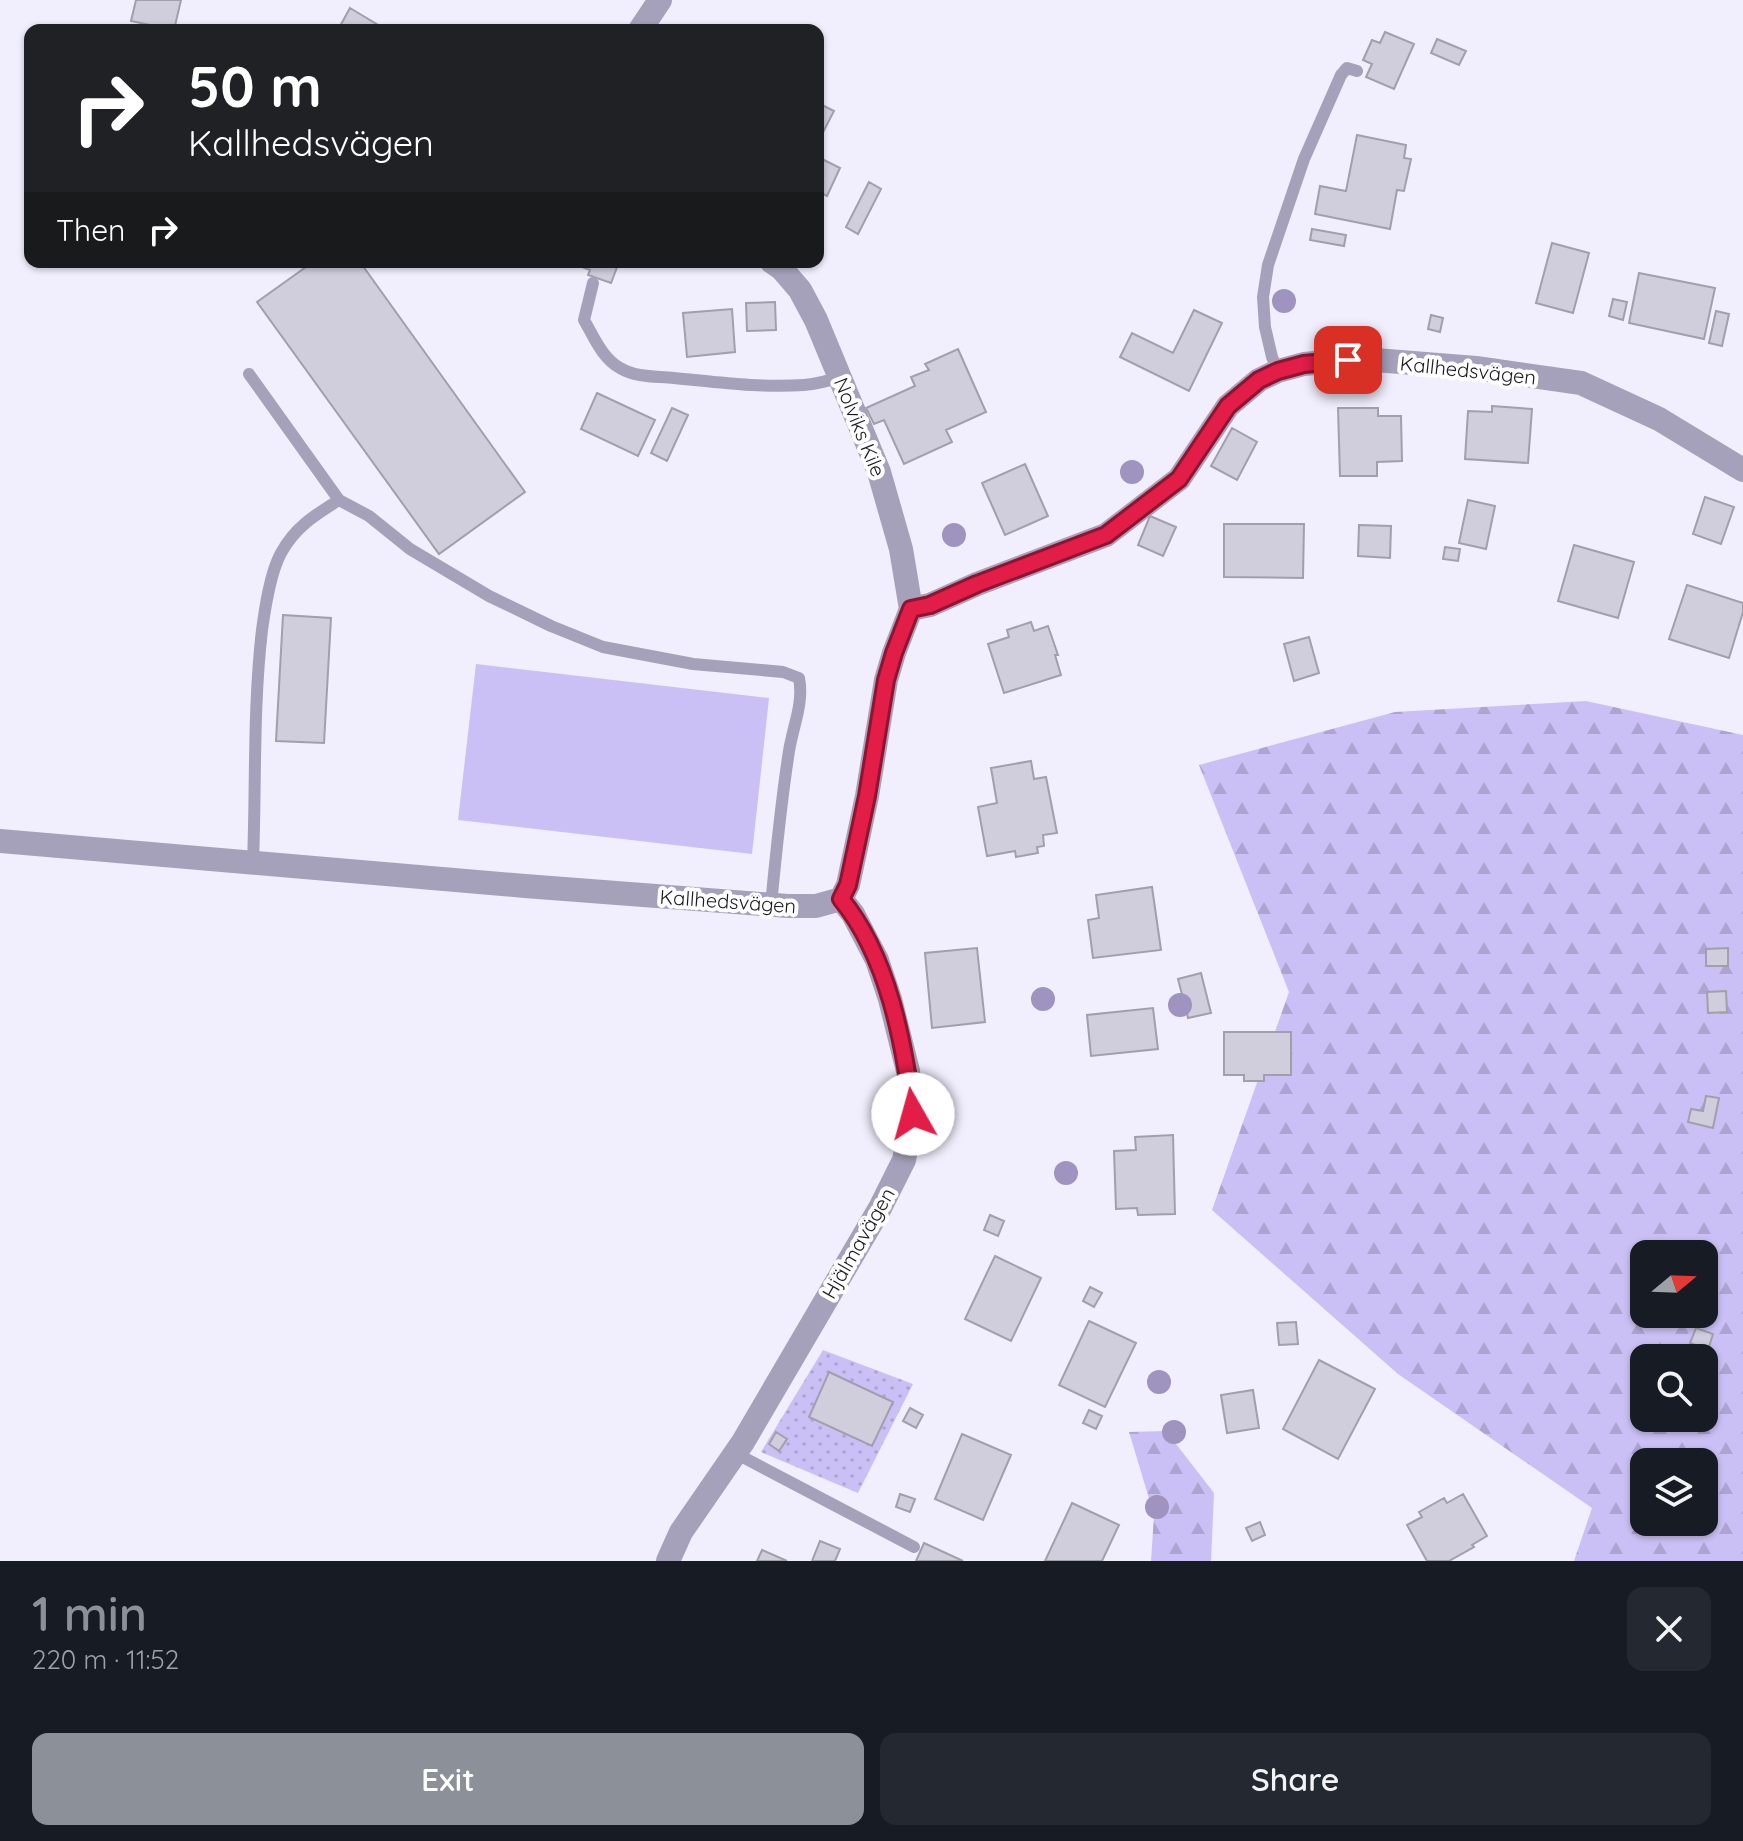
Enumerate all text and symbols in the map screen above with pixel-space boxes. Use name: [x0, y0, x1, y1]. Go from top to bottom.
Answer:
text: 50 m: [188, 51, 322, 121]
icon: right: [56, 56, 160, 160]
text: Kallhedsvägen: [188, 120, 434, 165]
icon: right: [141, 208, 185, 252]
text: Then: [56, 211, 125, 249]
pin: [1314, 326, 1382, 394]
icon: arrive: [1326, 338, 1370, 382]
street label: Kallhedsvägen: [1399, 350, 1537, 390]
street label: Nolviks Kile: [829, 374, 891, 480]
street label: Kallhedsvägen: [659, 884, 797, 918]
position arrow: [871, 1072, 955, 1156]
street label: Hjälmavägen: [816, 1183, 900, 1303]
north arrow: [1630, 1240, 1718, 1328]
map controls: [1630, 1240, 1718, 1536]
button: search: [1630, 1344, 1718, 1432]
button: layers: [1630, 1448, 1718, 1536]
text: 1 min: [32, 1583, 147, 1643]
button: close: [1627, 1587, 1711, 1671]
text: 220 m · 11:52: [32, 1643, 179, 1676]
button: Exit: [32, 1733, 864, 1825]
button: Share: [880, 1733, 1711, 1825]

